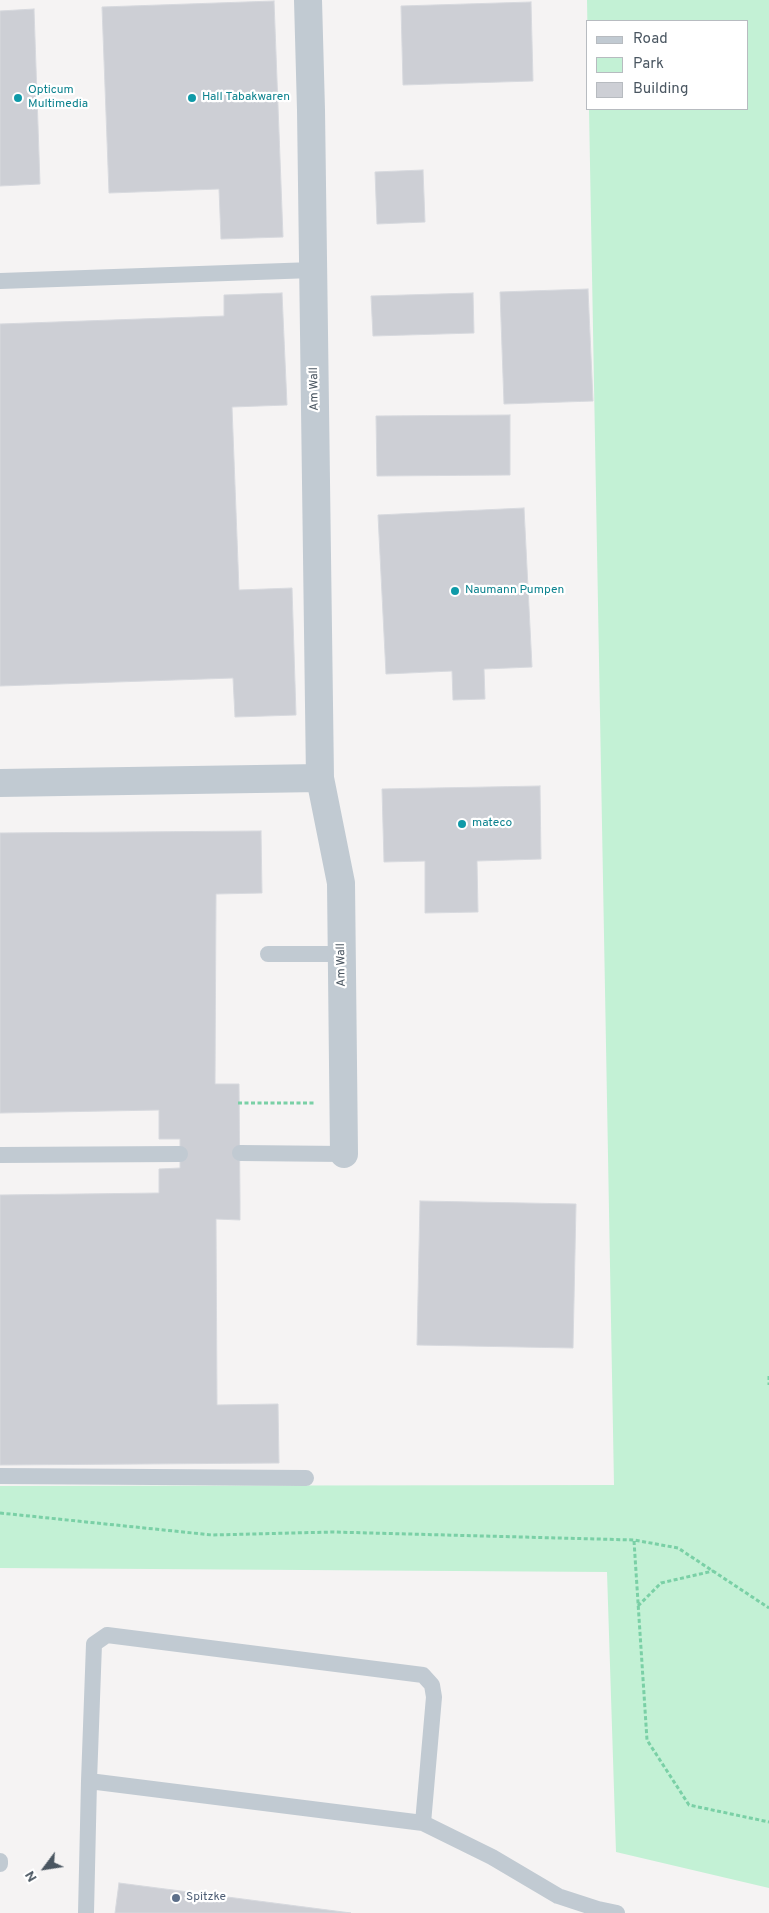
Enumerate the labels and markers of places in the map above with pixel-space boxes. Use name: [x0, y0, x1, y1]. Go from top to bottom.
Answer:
place label: Opticum Multimedia: [28, 84, 88, 112]
place label: Hall Tabakwaren: [202, 91, 290, 105]
marker: Opticum Multimedia: [12, 92, 24, 104]
marker: Hall Tabakwaren: [186, 92, 198, 104]
place label: Naumann Pumpen: [465, 584, 564, 598]
marker: Naumann Pumpen: [449, 585, 461, 597]
place label: mateco: [472, 817, 512, 831]
marker: mateco: [456, 818, 468, 830]
place label: Spitzke: [186, 1891, 226, 1905]
marker: Spitzke: [170, 1892, 182, 1904]

